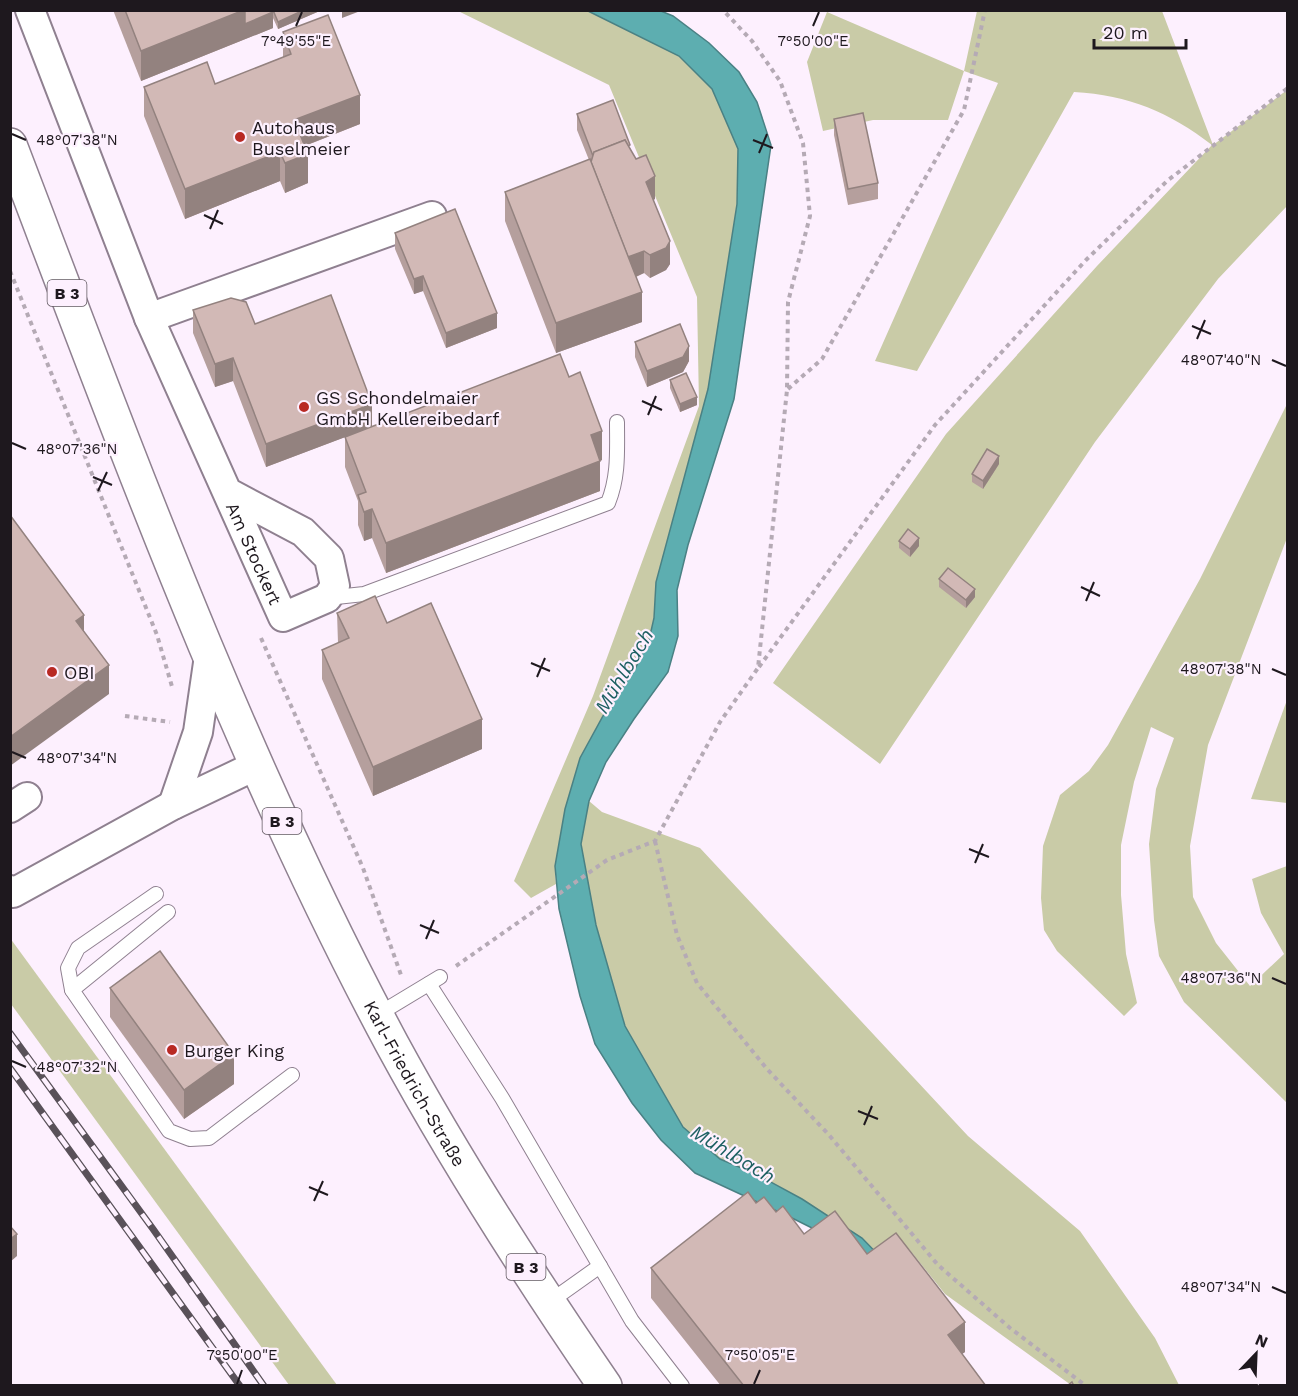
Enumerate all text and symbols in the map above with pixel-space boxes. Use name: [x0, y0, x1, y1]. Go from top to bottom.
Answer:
scale bar: [1094, 12, 1186, 50]
text: 20 m: [1103, 22, 1148, 43]
text: 7°49'55"E: [261, 32, 331, 50]
text: 7°50'00"E: [777, 32, 849, 50]
place label: Autohaus Buselmeier: [252, 117, 350, 159]
marker: Autohaus Buselmeier: [233, 130, 247, 144]
text: 48°07'38"N: [36, 131, 118, 149]
road number: B 3: [48, 280, 86, 306]
text: 48°07'40"N: [1181, 351, 1261, 369]
place label: GS Schondelmaier GmbH Kellereibedarf: [316, 387, 499, 429]
marker: GS Schondelmaier GmbH Kellereibedarf: [297, 400, 311, 414]
text: 48°07'36"N: [36, 440, 118, 458]
street label: Am Stockert: [222, 499, 287, 608]
water label: Mühlbach: [589, 625, 659, 717]
text: 48°07'38"N: [1180, 660, 1262, 678]
place label: OBI: [64, 662, 95, 683]
marker: OBI: [45, 665, 59, 679]
text: 48°07'34"N: [37, 749, 117, 767]
road number: B 3: [262, 808, 302, 834]
text: 48°07'36"N: [1180, 969, 1262, 987]
street label: Karl-Friedrich-Straße: [360, 997, 470, 1170]
place label: Burger King: [184, 1040, 285, 1061]
marker: Burger King: [165, 1043, 179, 1057]
text: 48°07'32"N: [37, 1058, 117, 1076]
water label: Mühlbach: [687, 1119, 779, 1189]
road number: B 3: [506, 1254, 546, 1280]
text: 48°07'34"N: [1181, 1278, 1261, 1296]
north arrow: [1226, 1324, 1286, 1384]
text: N: [1252, 1330, 1271, 1352]
text: 7°50'00"E: [206, 1346, 278, 1364]
text: 7°50'05"E: [725, 1346, 795, 1364]

